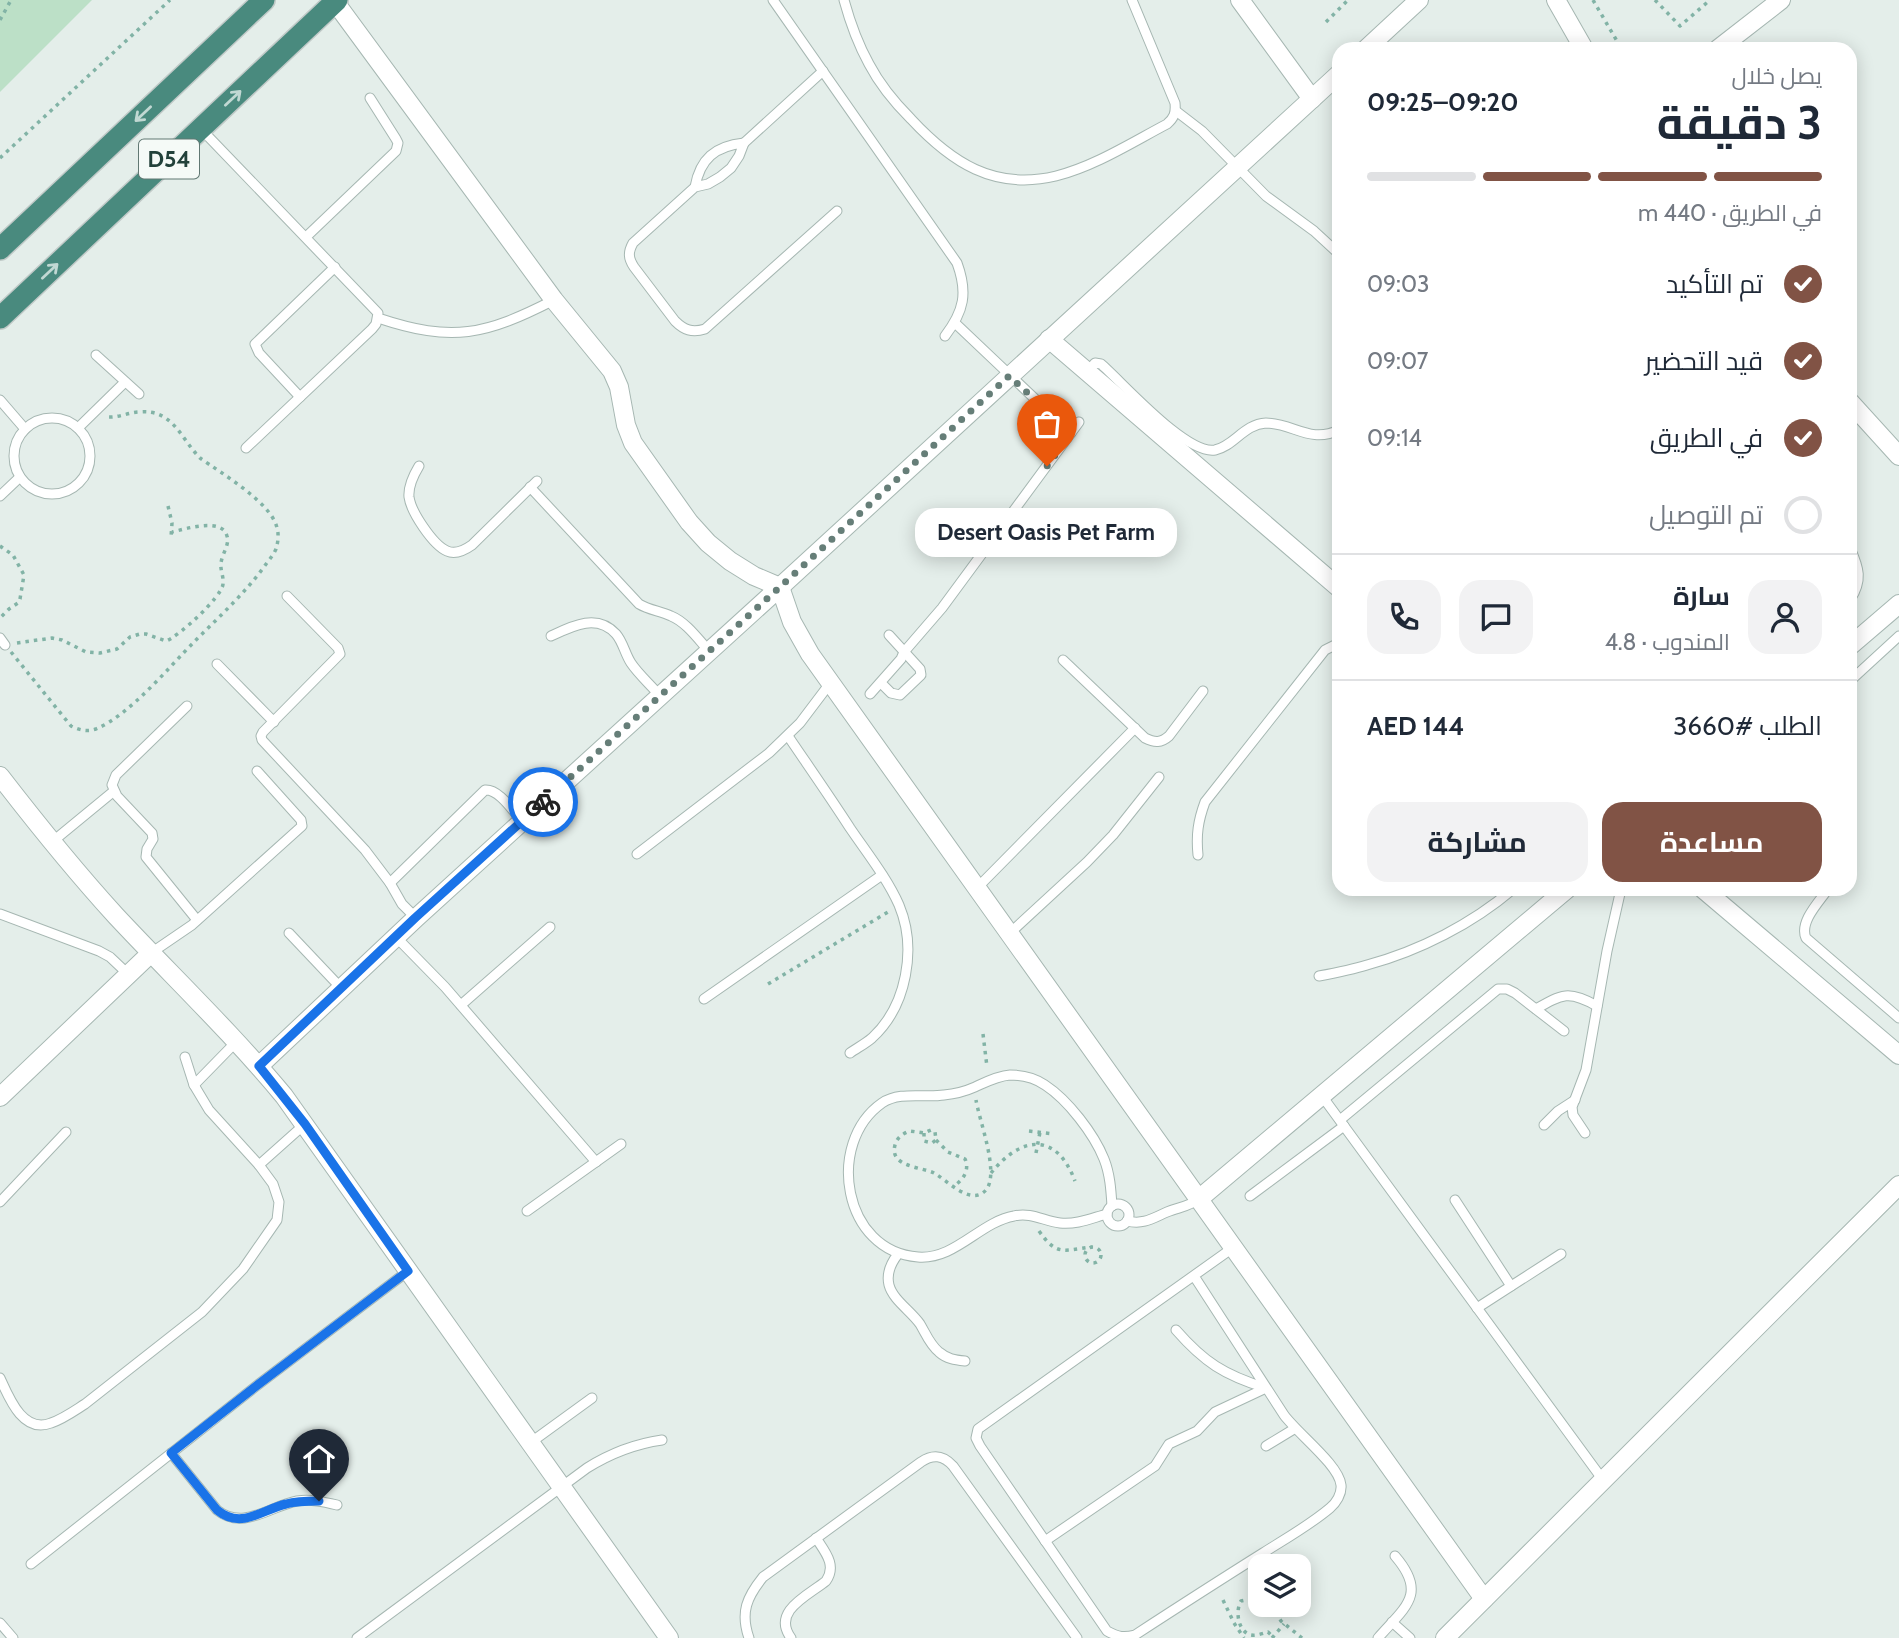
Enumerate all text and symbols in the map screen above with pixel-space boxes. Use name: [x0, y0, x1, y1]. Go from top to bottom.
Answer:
text: يصل خلال: [1731, 62, 1822, 90]
text: 09:20–09:25: [1367, 86, 1519, 118]
one-way arrow: [224, 90, 241, 107]
text: 3 دقيقة: [1657, 95, 1822, 151]
one-way arrow: [134, 106, 152, 122]
road number: D54: [139, 140, 199, 178]
text: في الطريق · 440 m: [1638, 199, 1822, 227]
one-way arrow: [41, 263, 58, 280]
icon: check: [1784, 265, 1822, 303]
text: تم التأكيد: [1666, 268, 1763, 300]
text: 09:03: [1367, 270, 1429, 298]
icon: check: [1784, 342, 1822, 380]
text: قيد التحضير: [1645, 345, 1763, 377]
text: 09:07: [1367, 347, 1428, 375]
pin: [1017, 394, 1077, 466]
icon: bag: [1028, 405, 1066, 443]
icon: check: [1784, 419, 1822, 457]
text: في الطريق: [1650, 422, 1763, 454]
text: 09:14: [1367, 424, 1422, 452]
text: تم التوصيل: [1649, 499, 1763, 531]
callout: Desert Oasis Pet Farm: [916, 508, 1178, 557]
text: Desert Oasis Pet Farm: [937, 518, 1155, 546]
button: phone: [1367, 580, 1441, 654]
button: chat: [1459, 580, 1533, 654]
text: سارة: [1673, 580, 1730, 612]
button: person: [1748, 580, 1822, 654]
text: المندوب · 4.8: [1605, 628, 1730, 656]
text: AED 144: [1367, 710, 1464, 742]
text: الطلب #3660: [1673, 710, 1822, 742]
courier: [508, 767, 578, 837]
icon: bike: [524, 783, 562, 821]
button: مشاركة: [1367, 802, 1588, 882]
button: مساعدة: [1602, 802, 1822, 882]
pin: [289, 1429, 349, 1501]
icon: home: [300, 1440, 338, 1478]
map controls: [1248, 1554, 1311, 1617]
button: layers: [1248, 1554, 1311, 1617]

